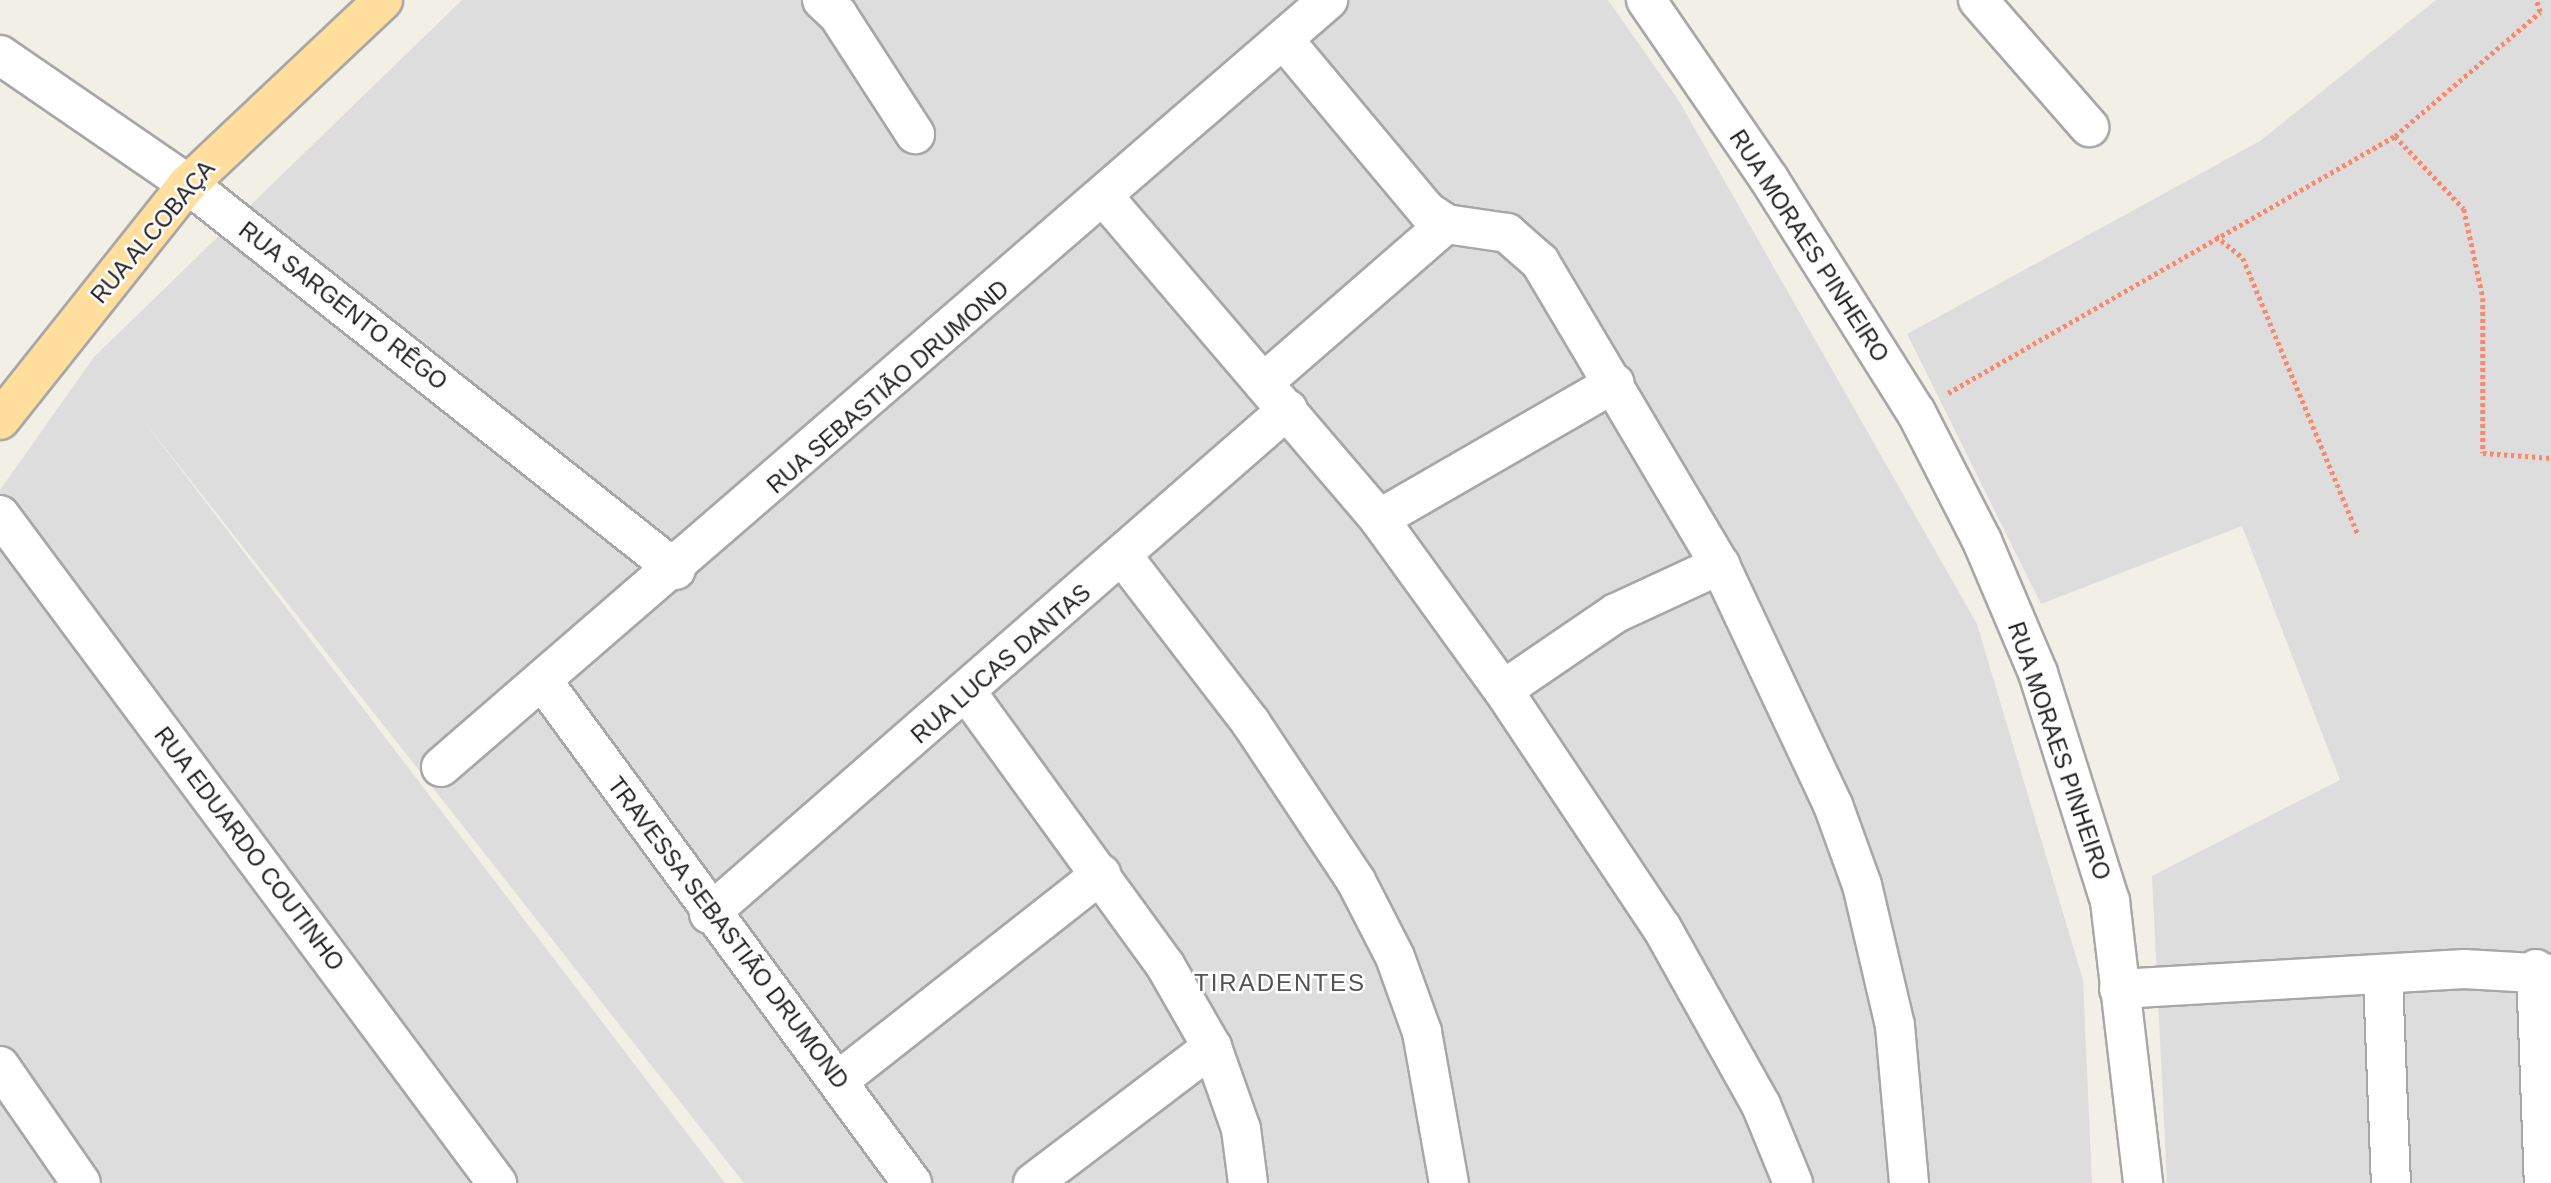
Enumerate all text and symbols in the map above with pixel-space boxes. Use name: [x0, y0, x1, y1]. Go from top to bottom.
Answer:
street label: RUA MORAES PINHEIRO: [1723, 124, 1895, 368]
street label: RUA ALCOBAÇA: [85, 154, 221, 310]
street label: RUA SARGENTO RÊGO: [233, 216, 453, 396]
street label: RUA SEBASTIÃO DRUMOND: [761, 274, 1015, 500]
street label: RUA LUCAS DANTAS: [905, 578, 1097, 750]
street label: RUA MORAES PINHEIRO: [2002, 618, 2116, 884]
street label: RUA EDUARDO COUTINHO: [148, 721, 350, 977]
street label: TRAVESSA SEBASTIÃO DRUMOND: [601, 771, 855, 1095]
district label: TIRADENTES: [1195, 969, 1365, 997]

